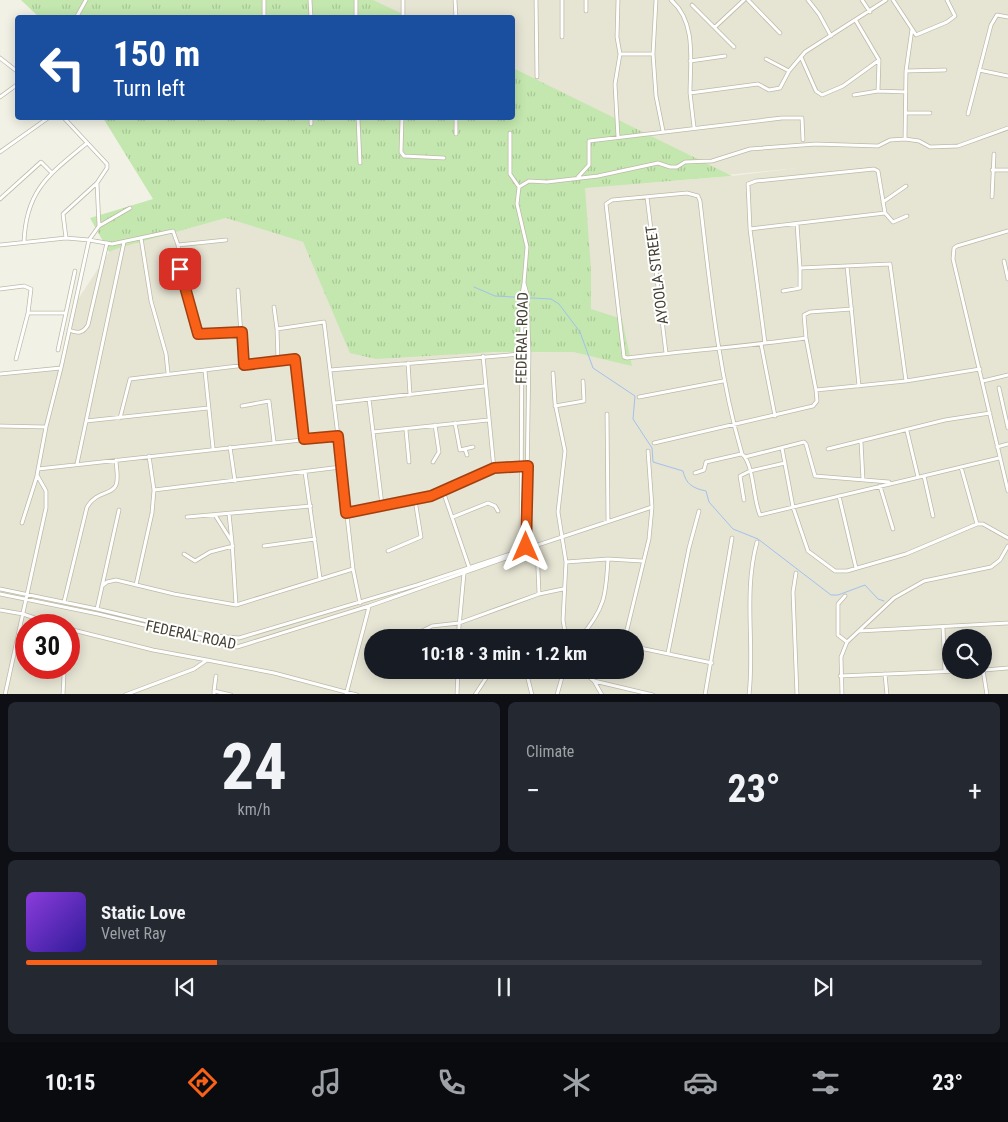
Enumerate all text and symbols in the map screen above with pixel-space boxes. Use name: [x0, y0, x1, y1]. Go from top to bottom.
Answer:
text: 150 m: [113, 34, 200, 75]
icon: left: [30, 35, 95, 100]
text: Turn left: [113, 76, 185, 101]
street label: AYOOLA STREET: [642, 224, 672, 325]
pin: [159, 248, 201, 290]
icon: arrive: [166, 255, 194, 283]
street label: FEDERAL ROAD: [512, 292, 532, 384]
position arrow: [499, 520, 551, 572]
speed limit sign: 30: [15, 614, 80, 679]
street label: FEDERAL ROAD: [144, 617, 238, 653]
map controls: [942, 629, 992, 679]
button: search: [942, 629, 992, 679]
text: 10:18 · 3 min · 1.2 km: [421, 642, 587, 665]
text: 24: [221, 729, 287, 805]
text: Climate: [526, 742, 574, 761]
text: 23°: [727, 767, 781, 811]
text: −: [526, 774, 540, 807]
text: +: [968, 774, 982, 807]
text: km/h: [238, 800, 270, 819]
text: Static Love: [101, 901, 186, 924]
text: Velvet Ray: [101, 924, 166, 943]
icon: previous: [171, 973, 199, 1001]
icon: pause: [490, 973, 518, 1001]
icon: next: [809, 973, 837, 1001]
icon: directions: [185, 1065, 220, 1100]
icon: music: [309, 1065, 344, 1100]
icon: phone: [434, 1065, 469, 1100]
icon: climate: [559, 1065, 594, 1100]
icon: car: [683, 1065, 718, 1100]
icon: filters: [808, 1065, 843, 1100]
text: 10:15: [45, 1070, 95, 1095]
text: 23°: [932, 1070, 963, 1095]

